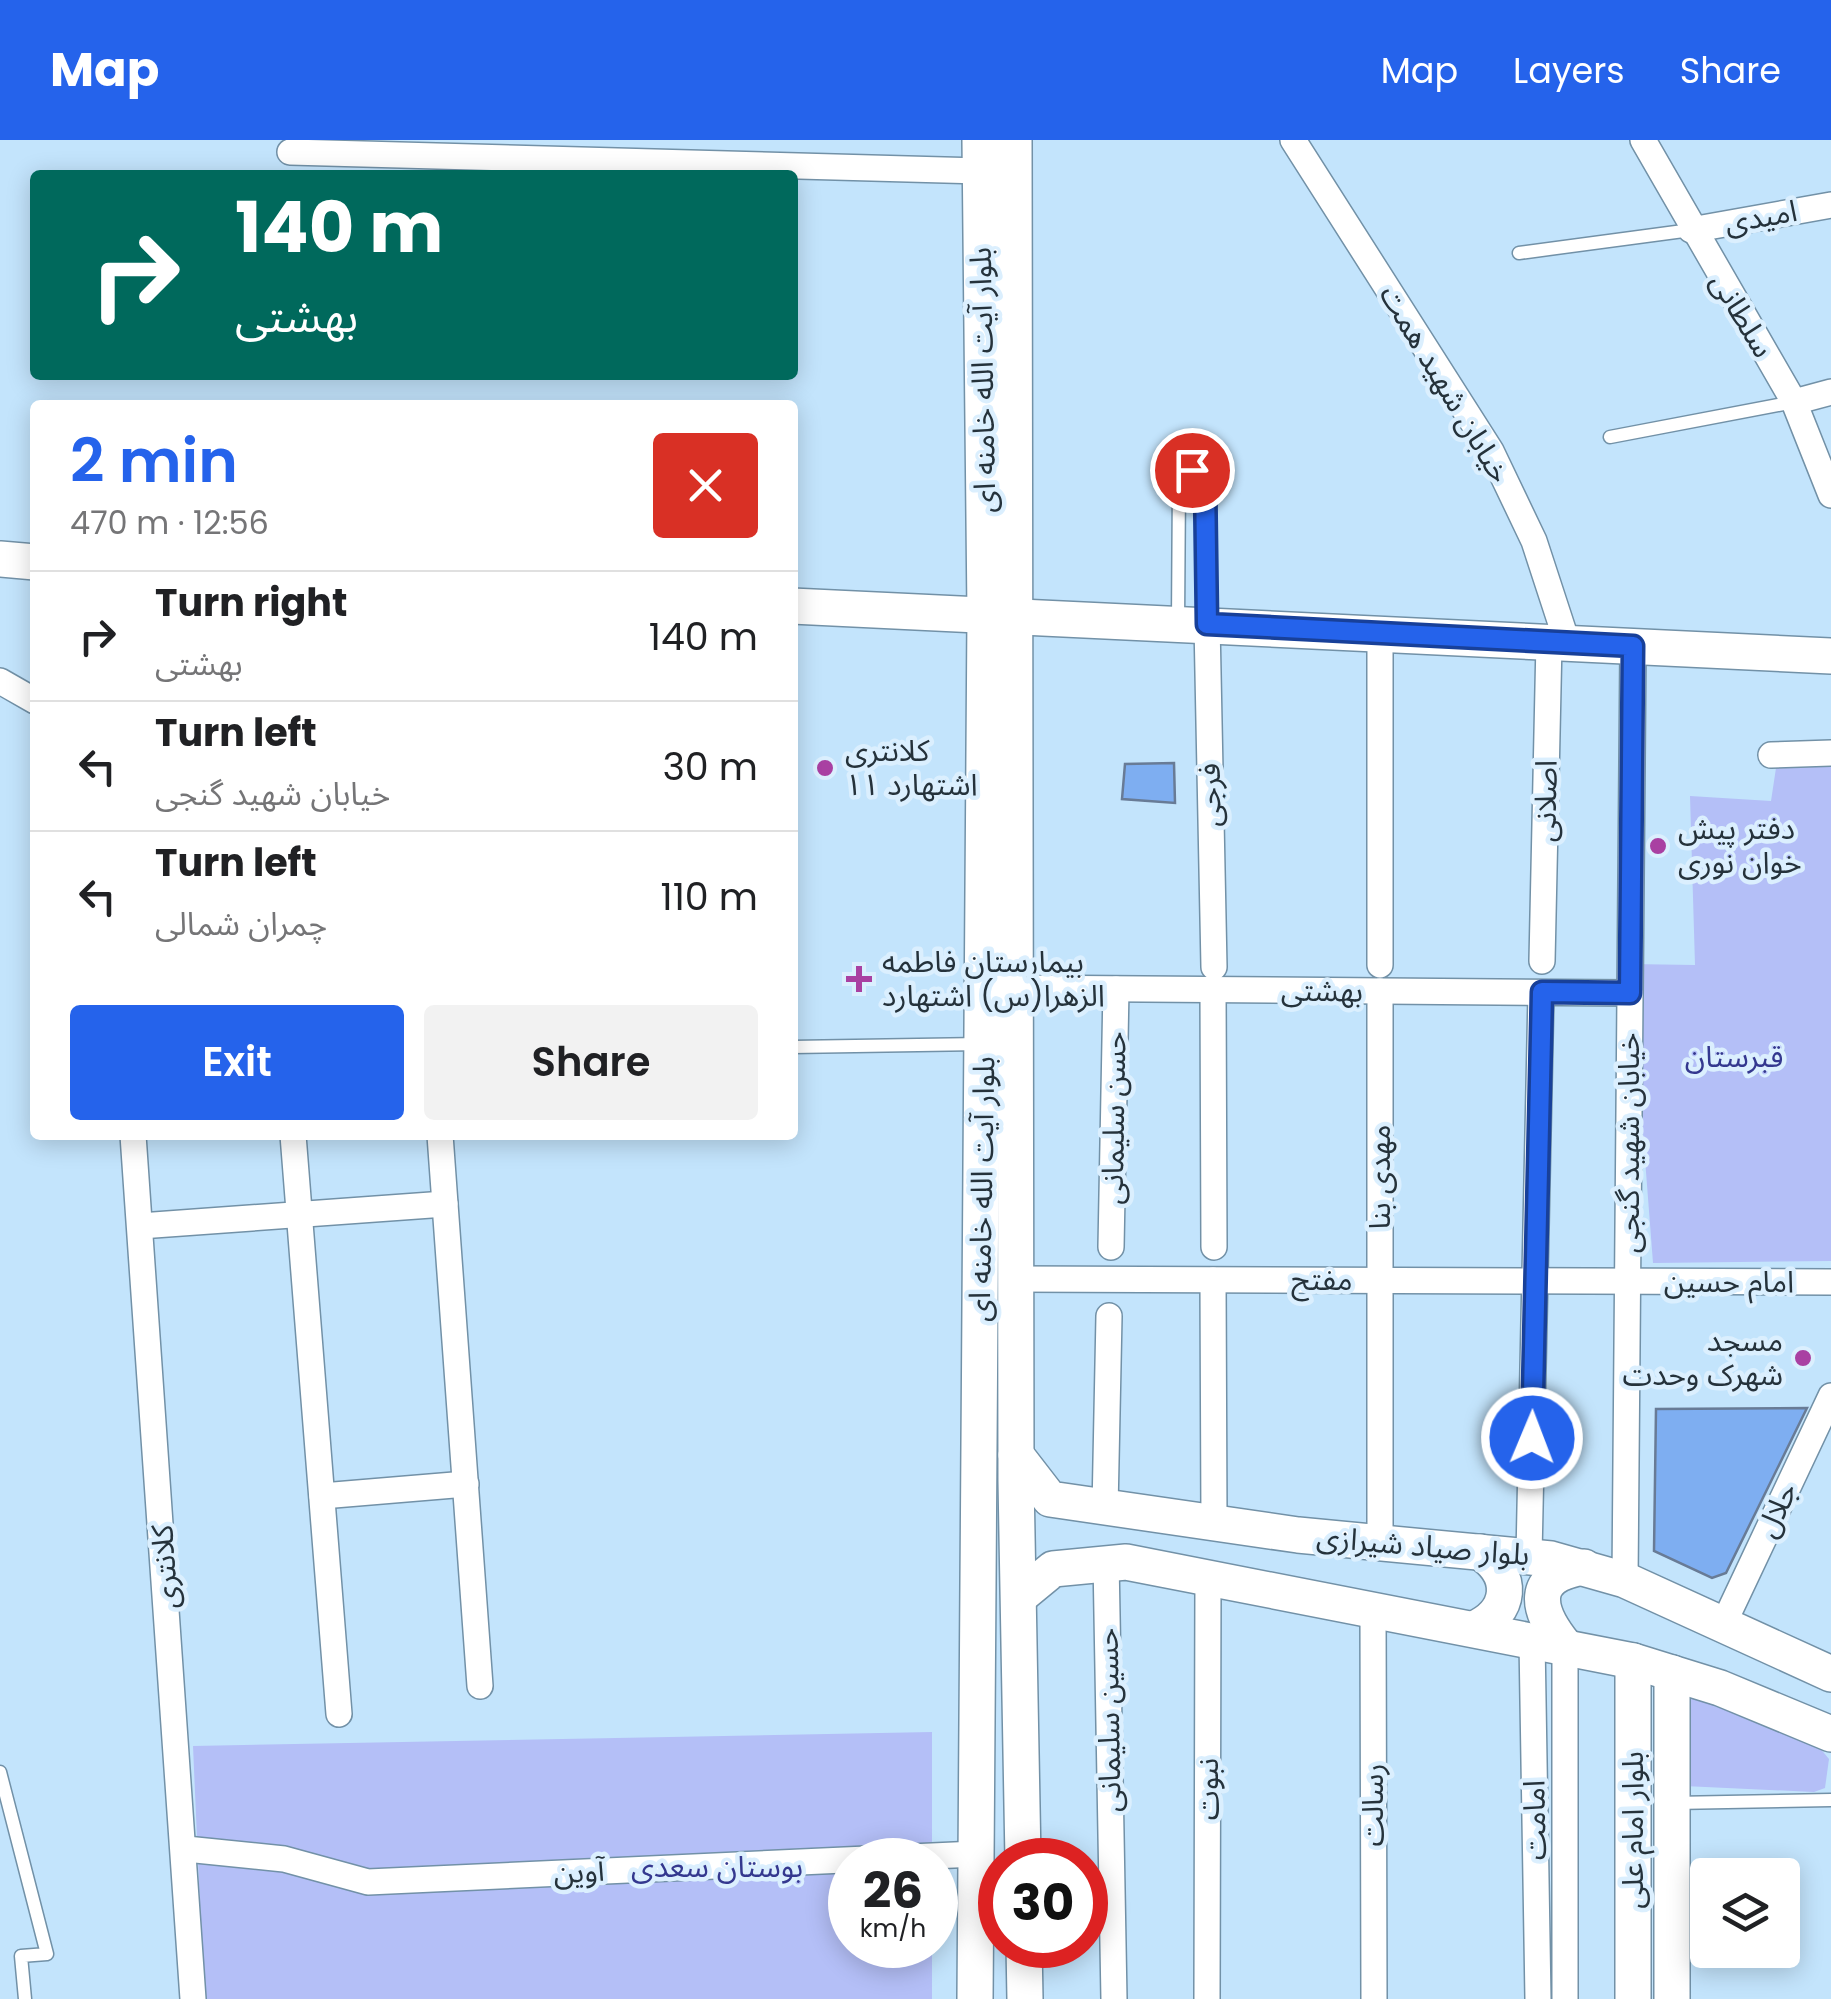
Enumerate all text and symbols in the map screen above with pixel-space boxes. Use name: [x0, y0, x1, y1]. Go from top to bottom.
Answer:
text: Map: [50, 36, 159, 103]
text: Map: [1381, 46, 1458, 95]
text: Layers: [1513, 46, 1625, 95]
text: Share: [1680, 46, 1781, 95]
text: 140 m: [235, 178, 443, 277]
street label: امیدی: [1721, 189, 1801, 244]
icon: right: [70, 210, 200, 340]
street label: بلوار آیت الله خامنه ای: [959, 247, 1006, 513]
street label: سلطانی: [1700, 264, 1785, 366]
street label: خیابان شهید همت: [1369, 277, 1522, 491]
text: بهشتی: [235, 285, 358, 348]
text: 2 min: [70, 419, 238, 503]
pin: [1150, 428, 1235, 513]
button: close: [653, 433, 758, 538]
icon: arrive: [1165, 443, 1220, 498]
text: 470 m · 12:56: [70, 500, 269, 545]
text: Turn right: [155, 576, 347, 629]
icon: right: [70, 609, 125, 664]
text: 140 m: [649, 610, 758, 663]
text: بهشتی: [155, 641, 243, 686]
text: Turn left: [155, 706, 317, 759]
place label: کلانتری ۱۱ اشتهارد: [845, 729, 978, 806]
icon: left: [70, 739, 125, 794]
text: 30 m: [662, 740, 758, 793]
marker: کلانتری ۱۱ اشتهارد: [814, 757, 836, 779]
street label: اصلانی: [1523, 759, 1568, 843]
street label: فرجی: [1187, 763, 1232, 827]
text: خیابان شهید گنجی: [155, 771, 390, 816]
place label: دفتر پیش خوان نوری: [1678, 807, 1802, 884]
marker: دفتر پیش خوان نوری: [1647, 835, 1669, 857]
text: Turn left: [155, 836, 317, 889]
icon: left: [70, 869, 125, 924]
text: 110 m: [661, 870, 758, 923]
text: چمران شمالی: [155, 901, 327, 946]
place label: بیمارستان فاطمه الزهرا(س) اشتهارد: [882, 940, 1105, 1017]
marker: بیمارستان فاطمه الزهرا(س) اشتهارد: [846, 966, 872, 992]
street label: بهشتی: [1281, 968, 1363, 1013]
button: Exit: [70, 1005, 404, 1120]
button: Share: [424, 1005, 758, 1120]
street label: حسن سلیمانی: [1090, 1031, 1137, 1205]
street label: خیابان شهید گنجی: [1607, 1033, 1650, 1253]
park label: قبرستان: [1685, 1035, 1783, 1078]
street label: بلوار آیت الله خامنه ای: [958, 1056, 1005, 1322]
street label: مهدی بنا: [1358, 1125, 1401, 1229]
street label: مفتح: [1291, 1258, 1353, 1302]
street label: امام حسین: [1664, 1260, 1794, 1304]
place label: مسجد شهرک وحدت: [1622, 1319, 1783, 1396]
marker: مسجد شهرک وحدت: [1792, 1347, 1814, 1369]
position arrow: [1480, 1386, 1584, 1490]
street label: جلال: [1745, 1475, 1808, 1544]
street label: بلوار صیاد شیرازی: [1315, 1515, 1531, 1576]
street label: کلانتری: [140, 1523, 189, 1611]
street label: حسین سلیمانی: [1085, 1628, 1132, 1812]
street label: بلوار امام علی: [1611, 1751, 1655, 1909]
street label: نبوت: [1186, 1758, 1229, 1820]
street label: رسالت: [1351, 1764, 1394, 1846]
street label: امامت: [1512, 1780, 1557, 1860]
speed limit sign: 30: [978, 1838, 1108, 1968]
park label: بوستان سعدی: [631, 1845, 803, 1888]
street label: آوین: [552, 1849, 607, 1894]
text: 26: [863, 1855, 923, 1926]
map controls: [1690, 1858, 1800, 1968]
button: layers: [1690, 1858, 1800, 1968]
text: km/h: [860, 1911, 926, 1946]

